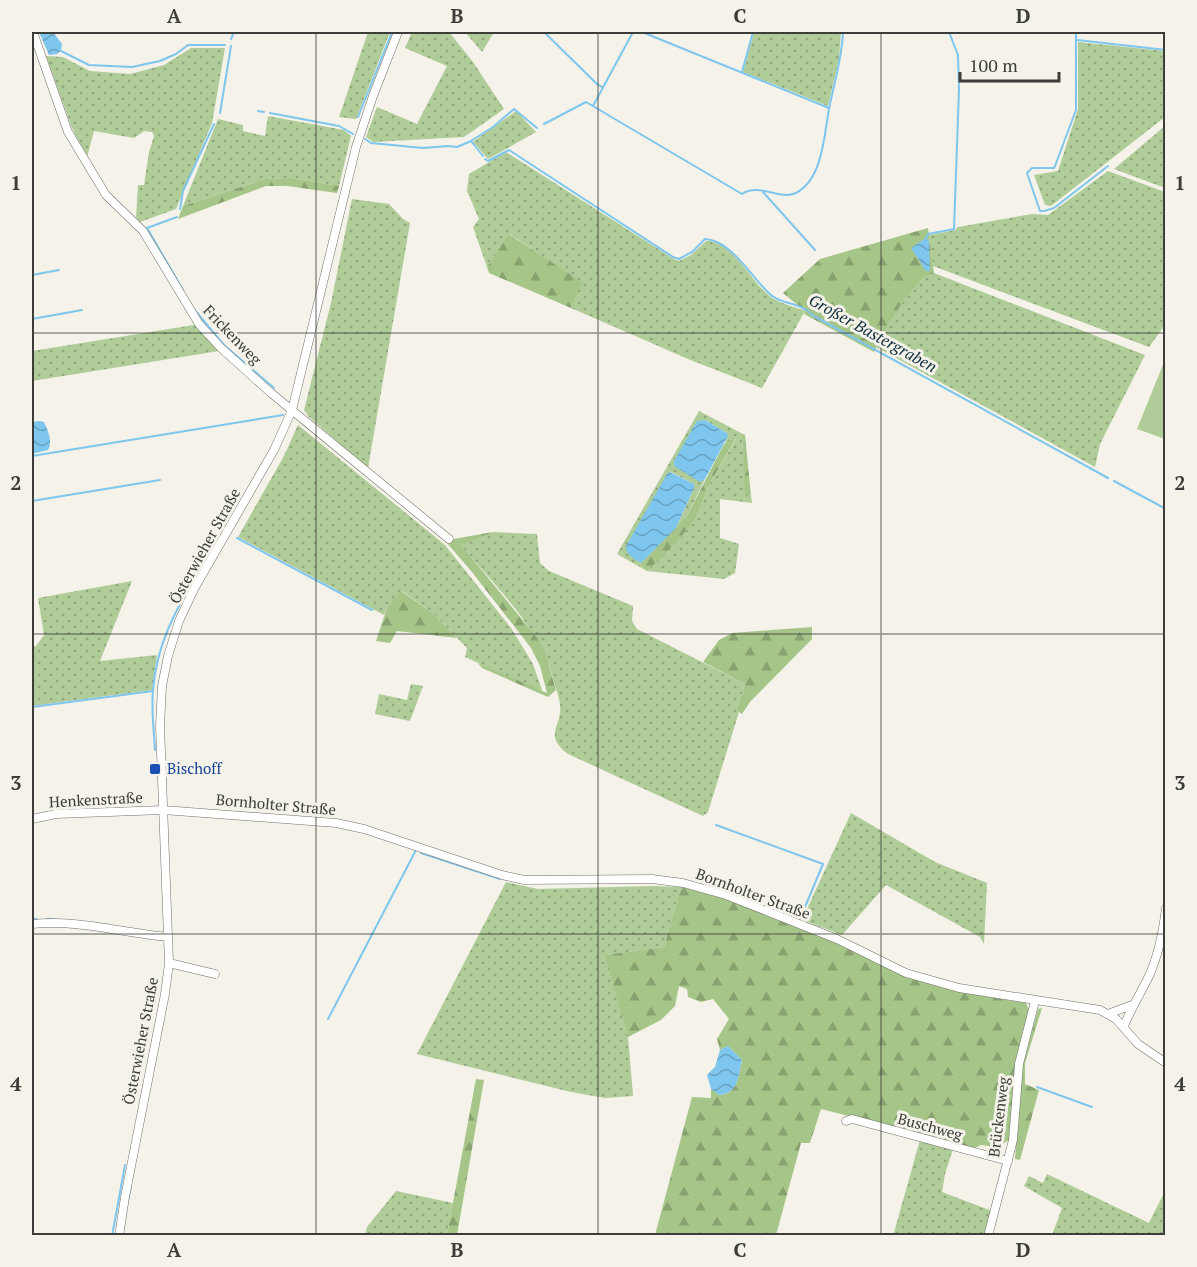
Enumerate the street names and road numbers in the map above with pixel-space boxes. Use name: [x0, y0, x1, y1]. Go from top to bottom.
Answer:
street label: Frickenweg: [199, 300, 267, 369]
street label: Österwieher Straße: [164, 484, 244, 607]
street label: Henkenstraße: [49, 787, 143, 811]
street label: Bornholter Straße: [215, 789, 337, 819]
street label: Bornholter Straße: [693, 863, 813, 923]
street label: Österwieher Straße: [118, 975, 162, 1106]
street label: Brückenweg: [983, 1074, 1013, 1158]
street label: Buschweg: [896, 1108, 966, 1145]

